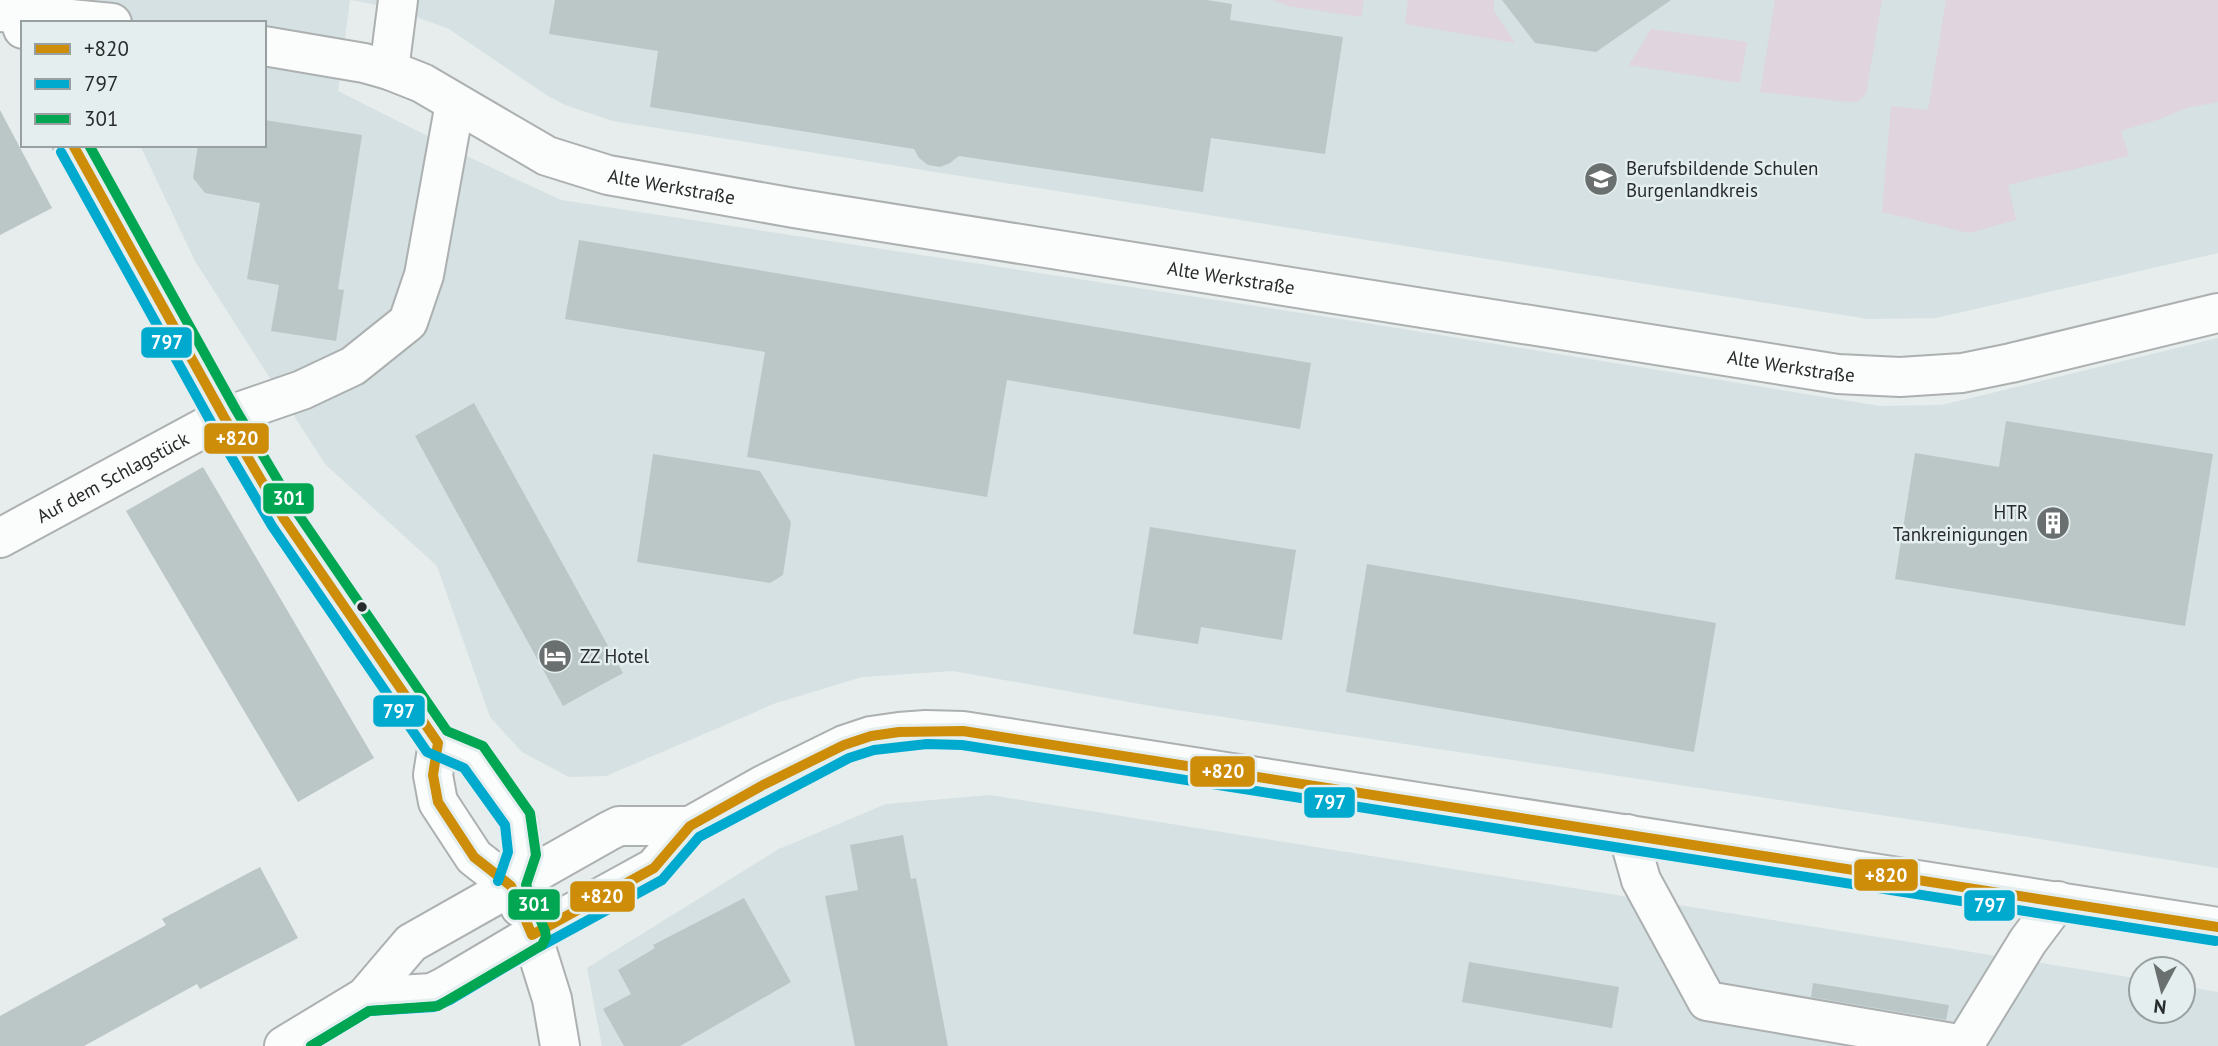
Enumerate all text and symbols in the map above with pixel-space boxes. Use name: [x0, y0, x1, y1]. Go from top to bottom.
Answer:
legend: [21, 21, 266, 147]
text: +820: [84, 35, 129, 62]
text: 797: [84, 70, 118, 97]
text: 301: [84, 105, 118, 132]
place label: Berufsbildende Schulen Burgenlandkreis: [1626, 156, 1819, 202]
school or university icon: Berufsbildende Schulen Burgenlandkreis: [1582, 160, 1620, 198]
street label: Alte Werkstraße: [606, 163, 737, 209]
street label: Alte Werkstraße: [1166, 256, 1297, 299]
line badge: 797: [140, 326, 193, 359]
text: 797: [151, 330, 183, 354]
street label: Alte Werkstraße: [1726, 345, 1855, 387]
line badge: +820: [203, 422, 270, 455]
street label: Auf dem Schlagstück: [32, 426, 193, 528]
text: +820: [216, 426, 258, 450]
line badge: 301: [262, 482, 315, 515]
text: 301: [273, 486, 305, 510]
place label: HTR Tankreinigungen: [1893, 500, 2028, 546]
building icon: HTR Tankreinigungen: [2034, 504, 2072, 542]
unlabelled marker: [355, 600, 369, 614]
hotel icon: ZZ Hotel: [536, 637, 574, 675]
place label: ZZ Hotel: [580, 644, 649, 668]
line badge: 797: [372, 694, 426, 728]
text: 797: [383, 699, 415, 723]
line badge: +820: [1189, 755, 1256, 788]
text: +820: [1202, 759, 1244, 783]
line badge: 797: [1303, 786, 1356, 819]
text: 797: [1314, 790, 1346, 814]
line badge: +820: [1853, 858, 1919, 892]
text: +820: [1865, 863, 1907, 887]
line badge: +820: [569, 880, 636, 913]
text: +820: [581, 884, 623, 908]
line badge: 301: [507, 888, 561, 921]
line badge: 797: [1963, 889, 2016, 922]
text: 301: [518, 892, 550, 916]
text: 797: [1974, 893, 2006, 917]
north arrow: [2127, 955, 2197, 1025]
text: N: [2152, 994, 2168, 1020]

